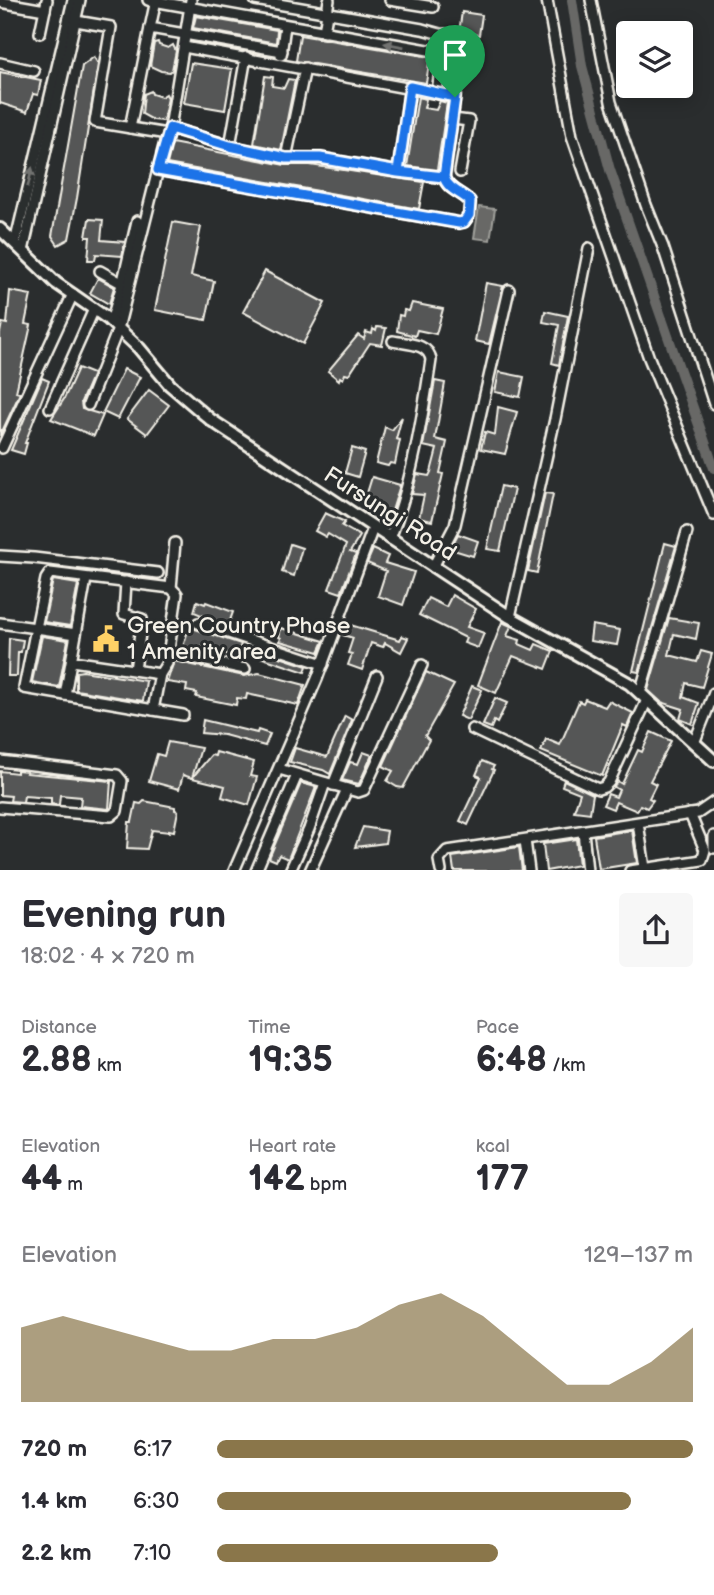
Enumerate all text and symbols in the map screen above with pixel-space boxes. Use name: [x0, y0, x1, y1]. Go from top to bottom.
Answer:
map controls: [616, 21, 693, 98]
button: layers: [616, 21, 693, 98]
pin: [425, 25, 485, 97]
icon: arrive: [436, 36, 474, 74]
one-way arrow: [383, 39, 405, 50]
one-way arrow: [25, 166, 36, 188]
street label: Fursungi Road: [319, 461, 461, 567]
place label: Green Country Phase 1 Amenity area: [127, 612, 350, 666]
public building icon: Green Country Phase 1 Amenity area: [91, 624, 121, 654]
text: Evening run: [21, 893, 226, 938]
button: share: [619, 893, 693, 967]
text: 18:02 · 4 × 720 m: [21, 942, 195, 970]
text: Distance: [21, 1016, 97, 1039]
text: Time: [248, 1016, 290, 1039]
text: Pace: [476, 1016, 519, 1039]
text: 2.88: [21, 1039, 92, 1082]
text: 19:35: [248, 1039, 333, 1082]
text: 6:48: [476, 1039, 547, 1082]
text: km: [92, 1054, 122, 1077]
text: /km: [547, 1054, 586, 1077]
text: Elevation: [21, 1135, 100, 1158]
text: Heart rate: [248, 1135, 336, 1158]
text: kcal: [476, 1135, 510, 1158]
text: 44: [21, 1158, 62, 1201]
text: 142: [248, 1158, 305, 1201]
text: 177: [476, 1158, 529, 1201]
text: m: [62, 1173, 83, 1196]
text: bpm: [305, 1173, 347, 1196]
text: Elevation: [21, 1241, 117, 1269]
text: 129–137 m: [584, 1241, 693, 1269]
text: 720 m: [21, 1435, 87, 1463]
text: 6:17: [133, 1435, 172, 1463]
text: 1.4 km: [21, 1487, 87, 1515]
text: 6:30: [133, 1487, 179, 1515]
text: 2.2 km: [21, 1539, 92, 1567]
text: 7:10: [133, 1539, 171, 1567]

